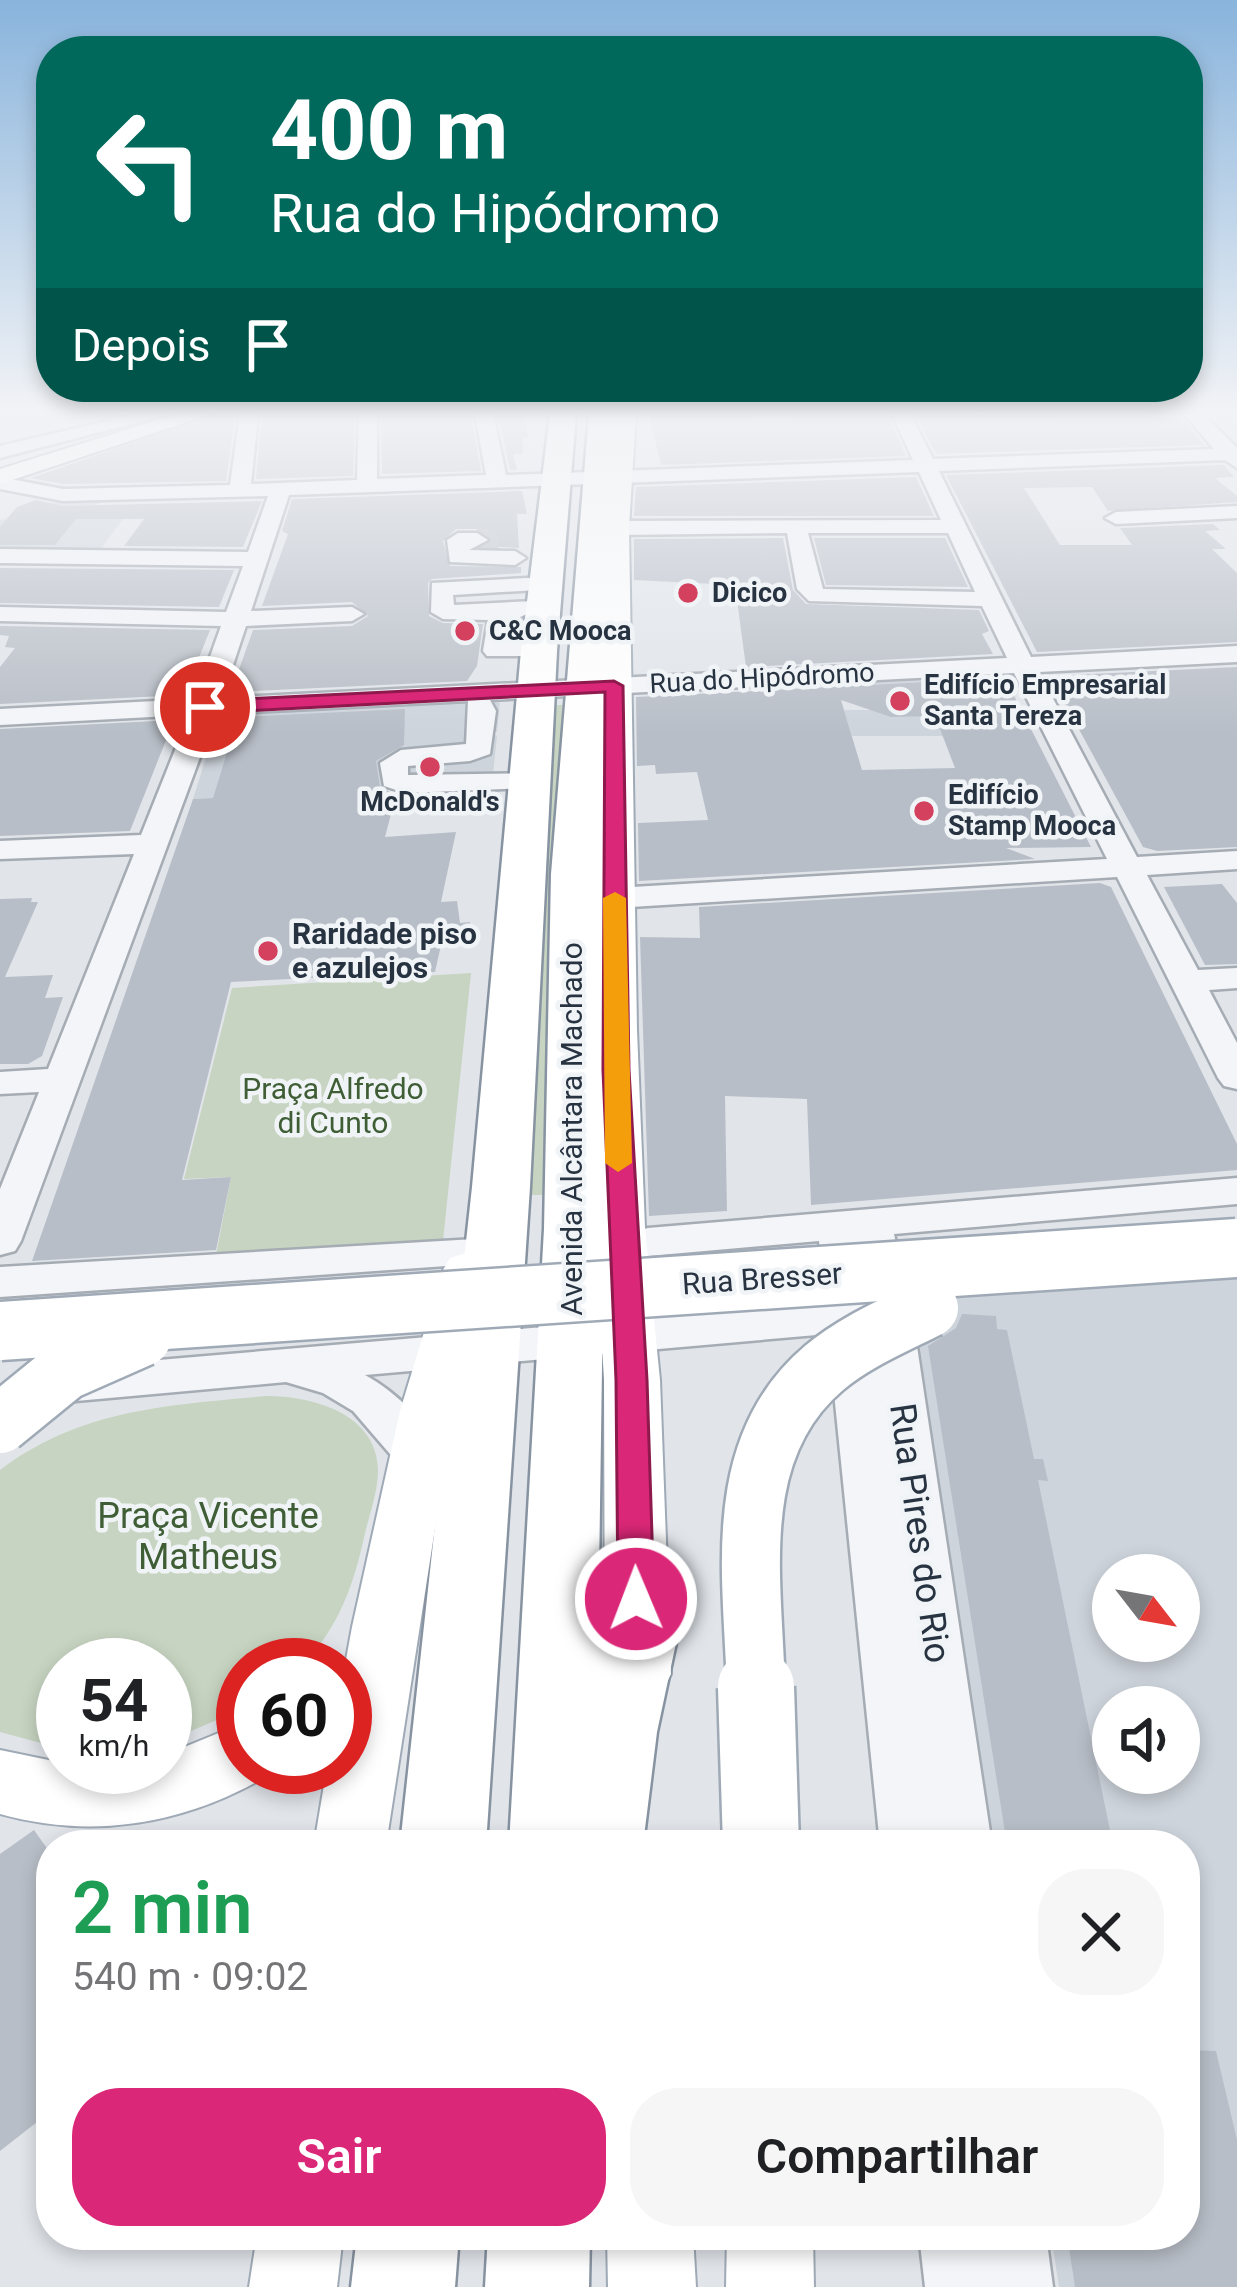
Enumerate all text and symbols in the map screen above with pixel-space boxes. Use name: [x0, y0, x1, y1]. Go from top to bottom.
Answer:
text: 400 m: [270, 81, 508, 180]
icon: left: [72, 84, 228, 240]
text: Rua do Hipódromo: [270, 182, 720, 245]
icon: arrive: [235, 312, 301, 378]
text: Depois: [72, 319, 211, 372]
place label: Dicico: [712, 577, 787, 609]
marker: Dicico: [675, 580, 701, 606]
place label: C&C Mooca: [489, 615, 631, 647]
marker: C&C Mooca: [452, 618, 478, 644]
pin: [154, 656, 256, 758]
street label: Rua do Hipódromo: [649, 656, 875, 700]
place label: Edifício Empresarial Santa Tereza: [924, 669, 1166, 732]
icon: arrive: [172, 674, 238, 740]
marker: Edifício Empresarial Santa Tereza: [887, 688, 913, 714]
marker: McDonald's: [417, 754, 443, 780]
place label: Edifício Stamp Mooca: [948, 779, 1116, 842]
place label: McDonald's: [360, 786, 500, 818]
marker: Edifício Stamp Mooca: [911, 798, 937, 824]
place label: Raridade piso e azulejos: [292, 916, 477, 985]
marker: Raridade piso e azulejos: [255, 938, 281, 964]
street label: Avenida Alcântara Machado: [554, 942, 589, 1316]
park label: Praça Alfredo di Cunto: [242, 1071, 424, 1140]
street label: Rua Bresser: [681, 1255, 843, 1302]
street label: Rua Pires do Rio: [881, 1401, 959, 1666]
park label: Praça Vicente Matheus: [97, 1495, 319, 1578]
position arrow: [573, 1536, 699, 1662]
north arrow: [1092, 1554, 1200, 1662]
map controls: [1092, 1554, 1200, 1794]
speed limit sign: 60: [216, 1638, 372, 1794]
text: 54: [80, 1665, 148, 1736]
button: sound: [1092, 1686, 1200, 1794]
text: km/h: [79, 1728, 149, 1763]
text: 2 min: [72, 1866, 253, 1951]
button: close: [1038, 1869, 1164, 1995]
text: 540 m · 09:02: [72, 1954, 308, 2000]
button: Sair: [72, 2088, 606, 2226]
button: Compartilhar: [630, 2088, 1164, 2226]

